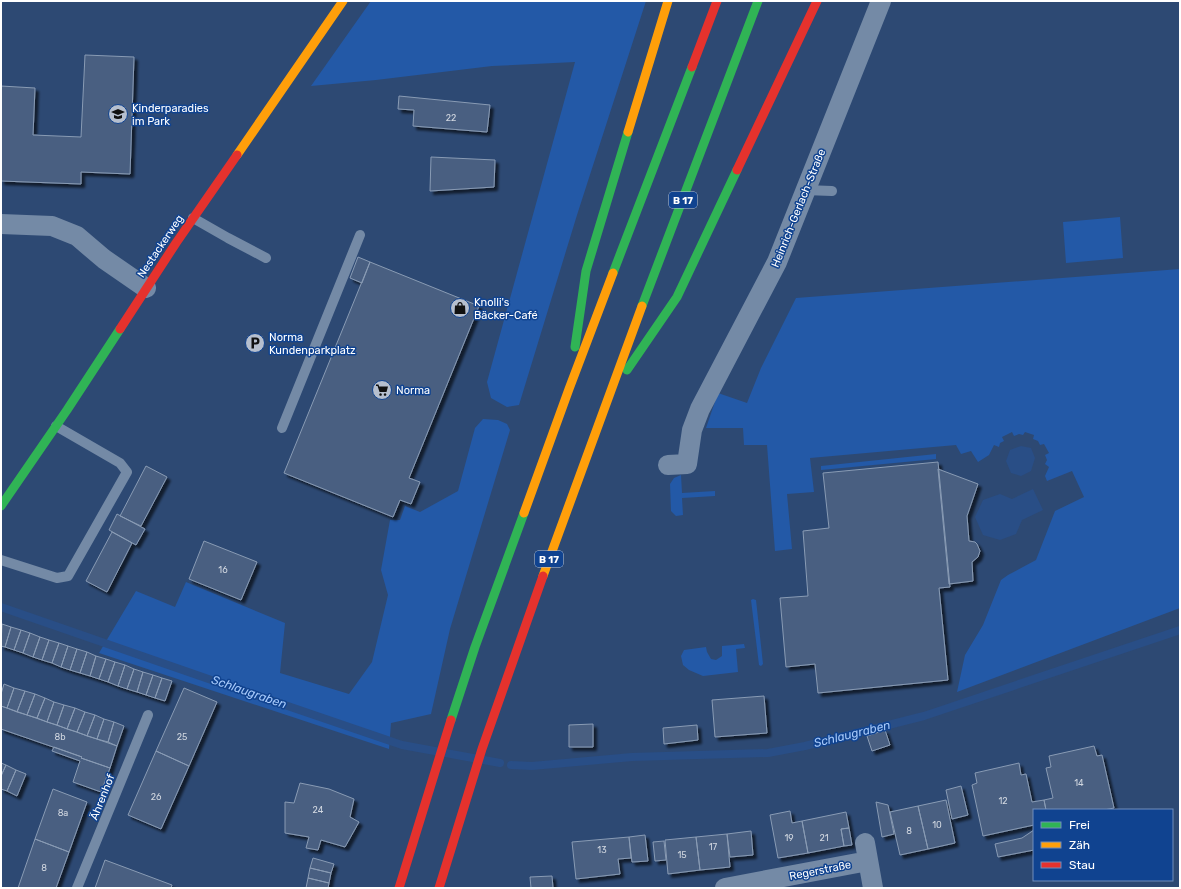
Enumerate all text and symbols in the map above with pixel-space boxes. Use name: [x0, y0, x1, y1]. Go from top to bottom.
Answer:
place label: Kinderparadies im Park: [132, 102, 209, 128]
school or university icon: Kinderparadies im Park: [107, 103, 129, 125]
house number: 22: [446, 113, 456, 123]
street label: Heinrich-Gerlach-Straße: [769, 147, 828, 269]
road number: B 17: [669, 192, 697, 208]
street label: Nestackerweg: [135, 212, 186, 280]
place label: Knolli's Bäcker-Café: [474, 296, 538, 322]
shop icon: Knolli's Bäcker-Café: [449, 297, 471, 319]
place label: Norma Kundenparkplatz: [269, 331, 356, 357]
parking icon: Norma Kundenparkplatz: [244, 332, 266, 354]
supermarket icon: Norma: [371, 379, 393, 401]
place label: Norma: [396, 384, 430, 397]
road number: B 17: [535, 551, 563, 567]
house number: 16: [218, 565, 228, 575]
water label: Schlaugraben: [210, 673, 288, 711]
water label: Schlaugraben: [812, 718, 892, 750]
house number: 8b: [54, 732, 66, 742]
house number: 25: [177, 732, 187, 742]
street label: Ährenhof: [87, 772, 118, 822]
house number: 14: [1074, 778, 1084, 788]
house number: 26: [151, 792, 162, 802]
house number: 12: [998, 796, 1008, 806]
house number: 24: [313, 805, 324, 815]
house number: 8a: [58, 808, 68, 818]
legend: [1033, 809, 1173, 881]
text: Frei: [1069, 818, 1090, 832]
house number: 10: [932, 820, 942, 830]
house number: 8: [906, 826, 912, 836]
house number: 19: [784, 833, 794, 843]
house number: 21: [819, 833, 829, 843]
text: Zäh: [1069, 838, 1090, 852]
house number: 17: [709, 842, 718, 852]
house number: 13: [597, 845, 607, 855]
house number: 15: [677, 850, 687, 860]
street label: Regerstraße: [788, 858, 852, 883]
text: Stau: [1069, 858, 1095, 872]
house number: 8: [41, 863, 47, 873]

